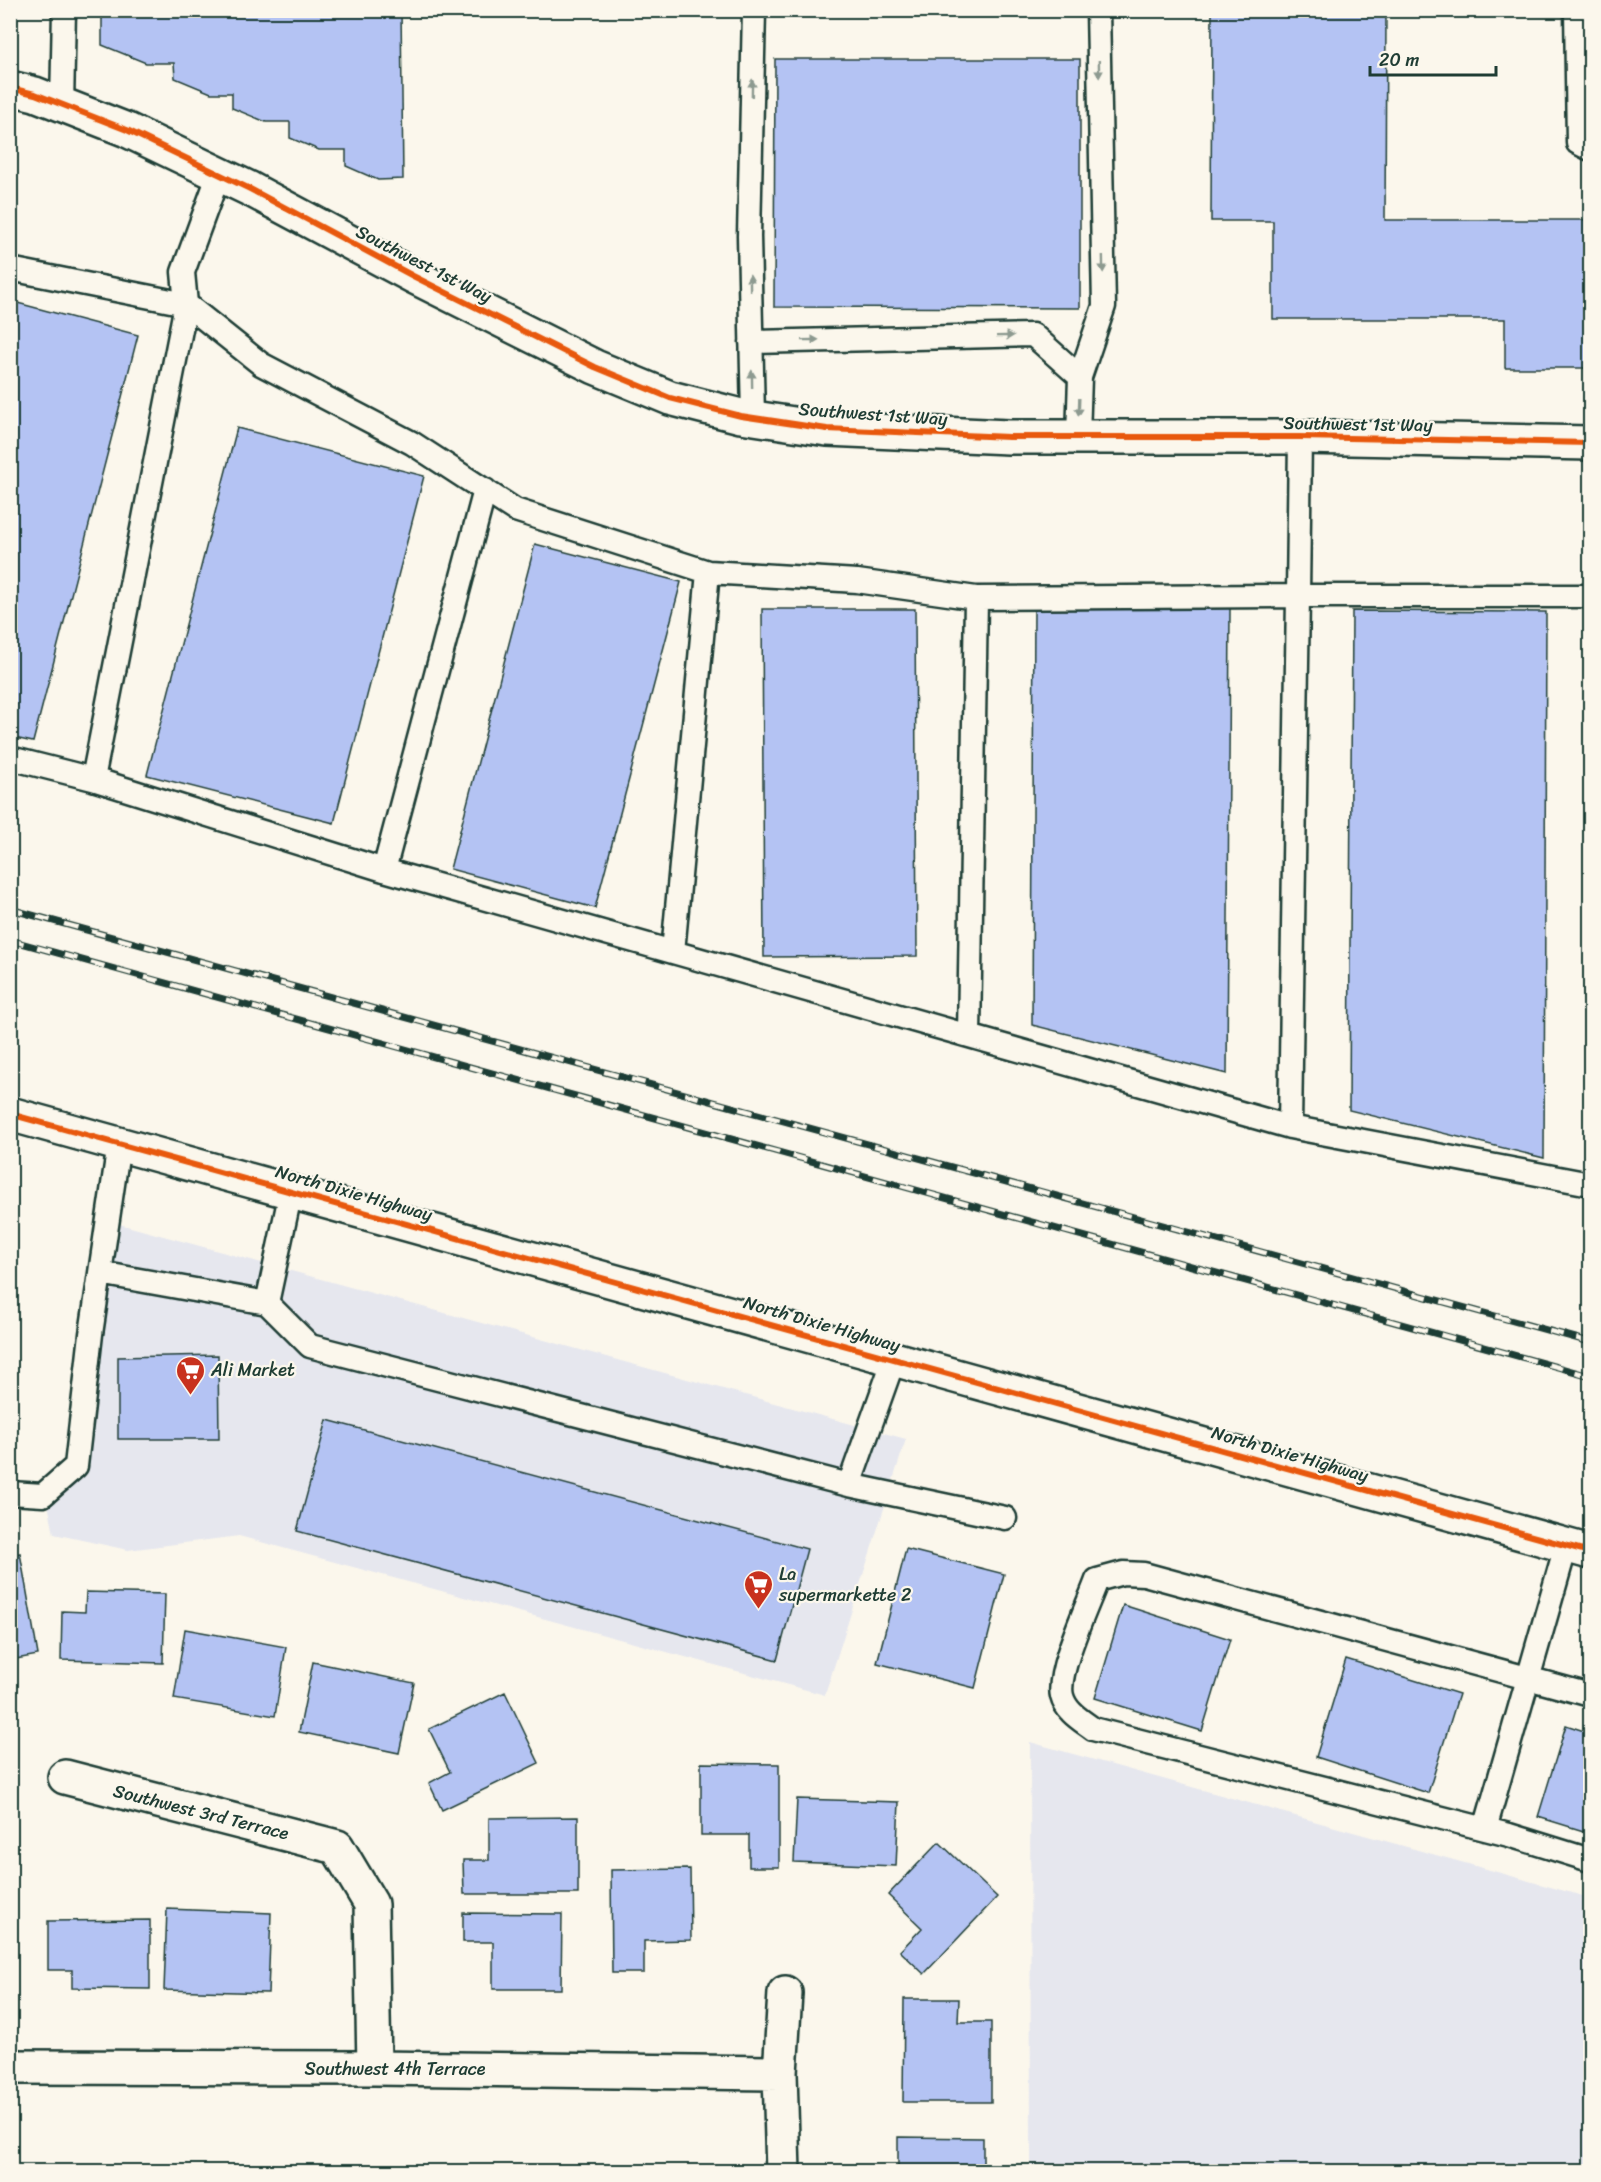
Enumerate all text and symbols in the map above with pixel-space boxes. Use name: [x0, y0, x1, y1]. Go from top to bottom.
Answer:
scale bar: [1370, 39, 1496, 77]
text: 20 m: [1379, 44, 1419, 76]
one-way arrow: [1094, 59, 1104, 78]
one-way arrow: [748, 79, 757, 98]
street label: Southwest 1st Way: [350, 216, 498, 312]
one-way arrow: [1098, 254, 1108, 273]
one-way arrow: [745, 274, 755, 293]
one-way arrow: [995, 331, 1014, 341]
one-way arrow: [800, 335, 819, 345]
one-way arrow: [747, 370, 757, 389]
street label: Southwest 1st Way: [797, 393, 949, 435]
one-way arrow: [1075, 398, 1084, 417]
street label: Southwest 1st Way: [1283, 407, 1434, 441]
street label: North Dixie Highway: [272, 1155, 437, 1231]
street label: North Dixie Highway: [740, 1286, 905, 1362]
supermarket icon: Ali Market: [174, 1354, 206, 1396]
place label: Ali Market: [210, 1354, 295, 1386]
street label: North Dixie Highway: [1208, 1416, 1373, 1492]
place label: La supermarkette 2: [778, 1558, 911, 1611]
supermarket icon: La supermarkette 2: [742, 1568, 774, 1610]
street label: Southwest 3rd Terrace: [110, 1775, 292, 1849]
street label: Southwest 4th Terrace: [304, 2053, 486, 2085]

